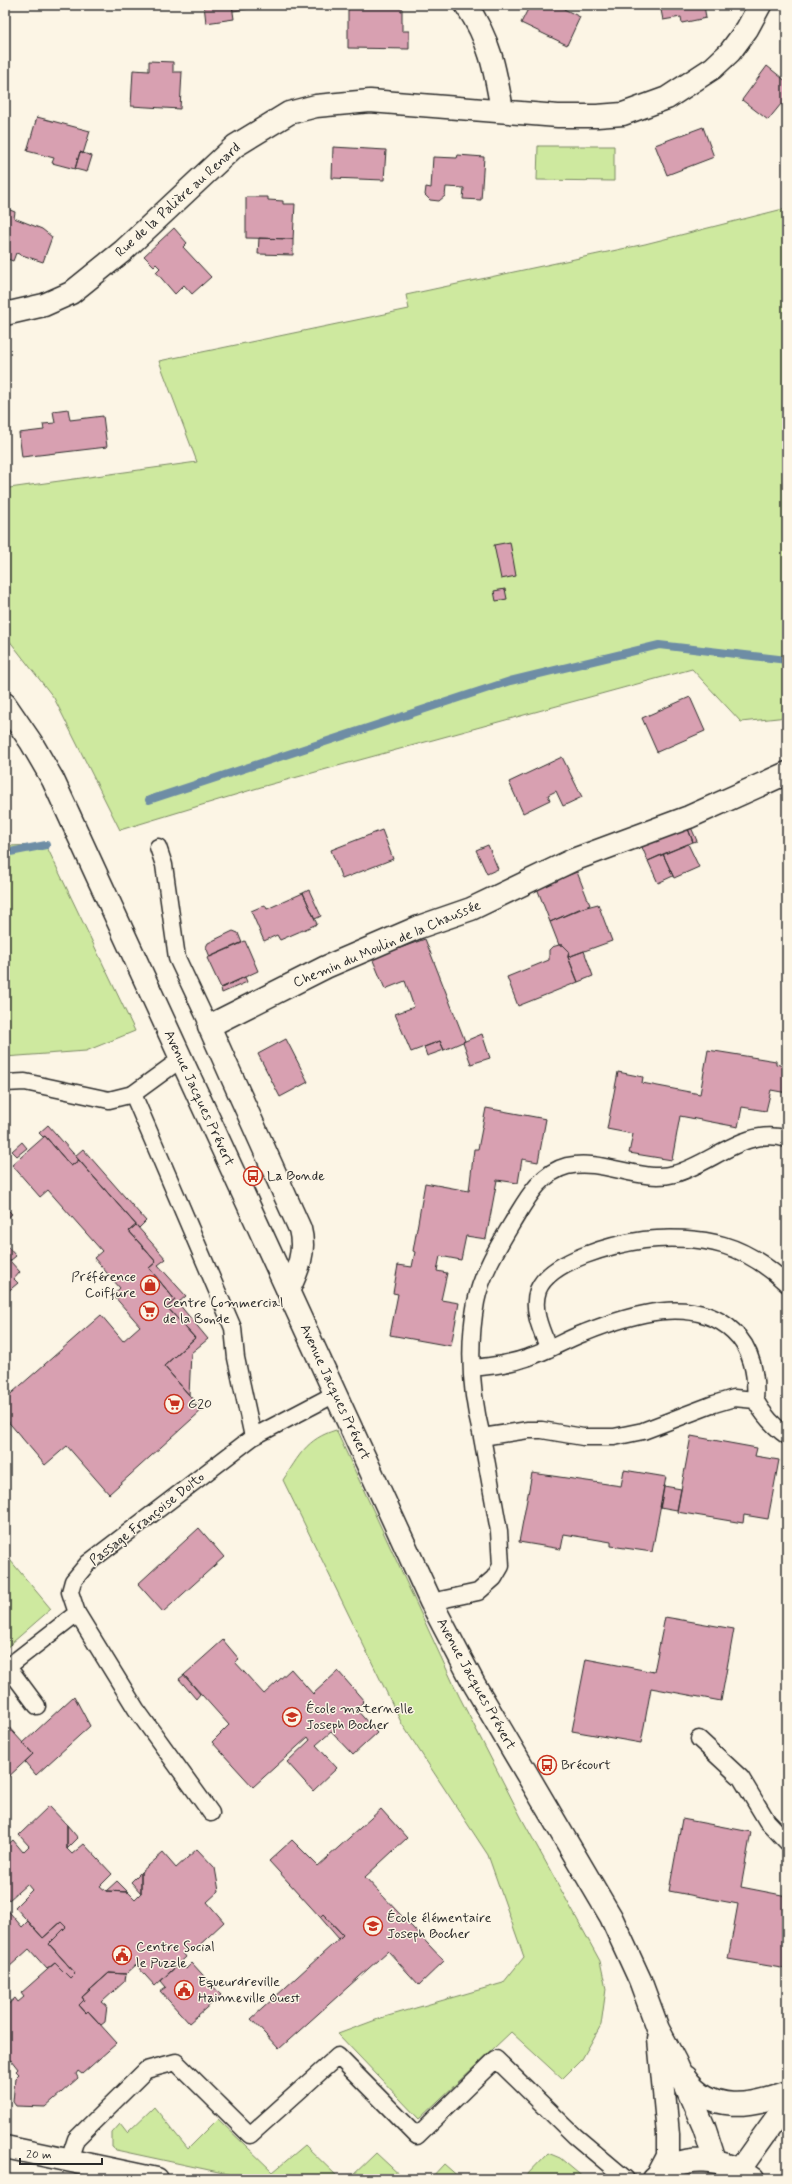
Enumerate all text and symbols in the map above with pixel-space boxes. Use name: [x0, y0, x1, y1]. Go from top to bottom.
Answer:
street label: Rue de la Palière au Renard: [112, 139, 244, 261]
street label: Chemin du Moulin de la Chaussée: [291, 896, 484, 992]
street label: Avenue Jacques Prévert: [160, 1027, 239, 1169]
bus stop icon: La Bonde: [242, 1165, 264, 1187]
place label: La Bonde: [267, 1167, 325, 1185]
place label: Préférence Coiffure: [71, 1268, 136, 1302]
shop icon: Préférence Coiffure: [139, 1274, 161, 1296]
place label: Centre Commercial de la Bonde: [163, 1294, 283, 1328]
supermarket icon: Centre Commercial de la Bonde: [138, 1300, 160, 1322]
street label: Avenue Jacques Prévert: [296, 1321, 375, 1463]
supermarket icon: G20: [163, 1393, 185, 1415]
place label: G20: [188, 1395, 212, 1413]
street label: Passage Françoise Dolto: [86, 1468, 209, 1570]
street label: Avenue Jacques Prévert: [432, 1615, 520, 1753]
place label: École maternelle Joseph Bocher: [306, 1700, 414, 1734]
school or university icon: École maternelle Joseph Bocher: [281, 1706, 303, 1728]
bus stop icon: Brécourt: [536, 1754, 558, 1776]
place label: Brécourt: [561, 1756, 611, 1774]
place label: École élémentaire Joseph Bocher: [387, 1909, 492, 1943]
school or university icon: École élémentaire Joseph Bocher: [362, 1915, 384, 1937]
place label: Centre Social le Puzzle: [136, 1938, 215, 1972]
public building icon: Centre Social le Puzzle: [111, 1944, 133, 1966]
place label: Equeurdreville Hainneville Ouest: [198, 1973, 300, 2007]
public building icon: Equeurdreville Hainneville Ouest: [173, 1979, 195, 2001]
scale bar: [20, 2140, 102, 2166]
text: 20 m: [26, 2147, 52, 2163]

